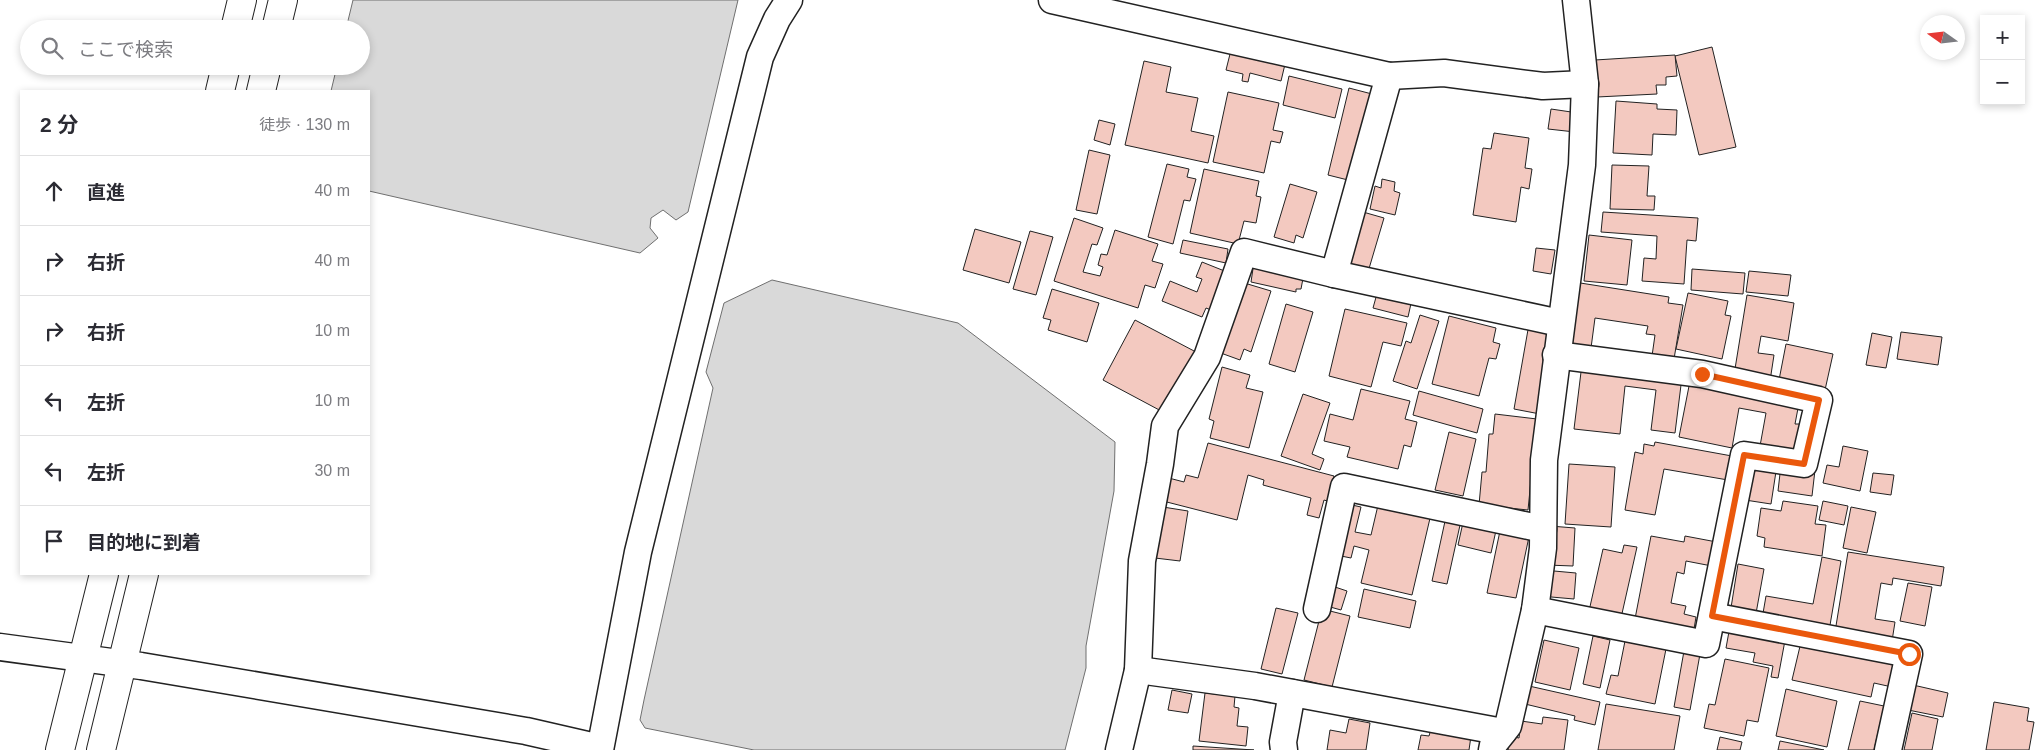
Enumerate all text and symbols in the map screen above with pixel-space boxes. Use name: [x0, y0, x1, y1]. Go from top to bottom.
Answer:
north arrow: [1920, 15, 1965, 60]
map controls: [1980, 15, 2025, 105]
button: +: [1980, 15, 2025, 60]
search box: [20, 20, 370, 75]
icon: search: [38, 34, 66, 62]
text: ここで検索: [78, 39, 173, 60]
button: −: [1980, 60, 2025, 105]
text: 2 分: [40, 113, 79, 136]
text: 徒歩 · 130 m: [259, 116, 350, 133]
icon: ahead: [40, 177, 68, 205]
text: 直進: [87, 182, 125, 203]
text: 40 m: [314, 182, 350, 199]
icon: right: [40, 247, 68, 275]
text: 右折: [87, 252, 125, 273]
text: 40 m: [314, 252, 350, 269]
icon: right: [40, 317, 68, 345]
text: 右折: [87, 322, 125, 343]
text: 10 m: [314, 322, 350, 339]
route end: [1691, 363, 1714, 386]
icon: left: [40, 387, 68, 415]
text: 左折: [87, 392, 125, 413]
text: 10 m: [314, 392, 350, 409]
icon: left: [40, 457, 68, 485]
text: 左折: [87, 462, 125, 483]
text: 30 m: [314, 462, 350, 479]
icon: arrive: [40, 527, 68, 555]
text: 目的地に到着: [87, 532, 201, 553]
route start: [1898, 643, 1921, 666]

